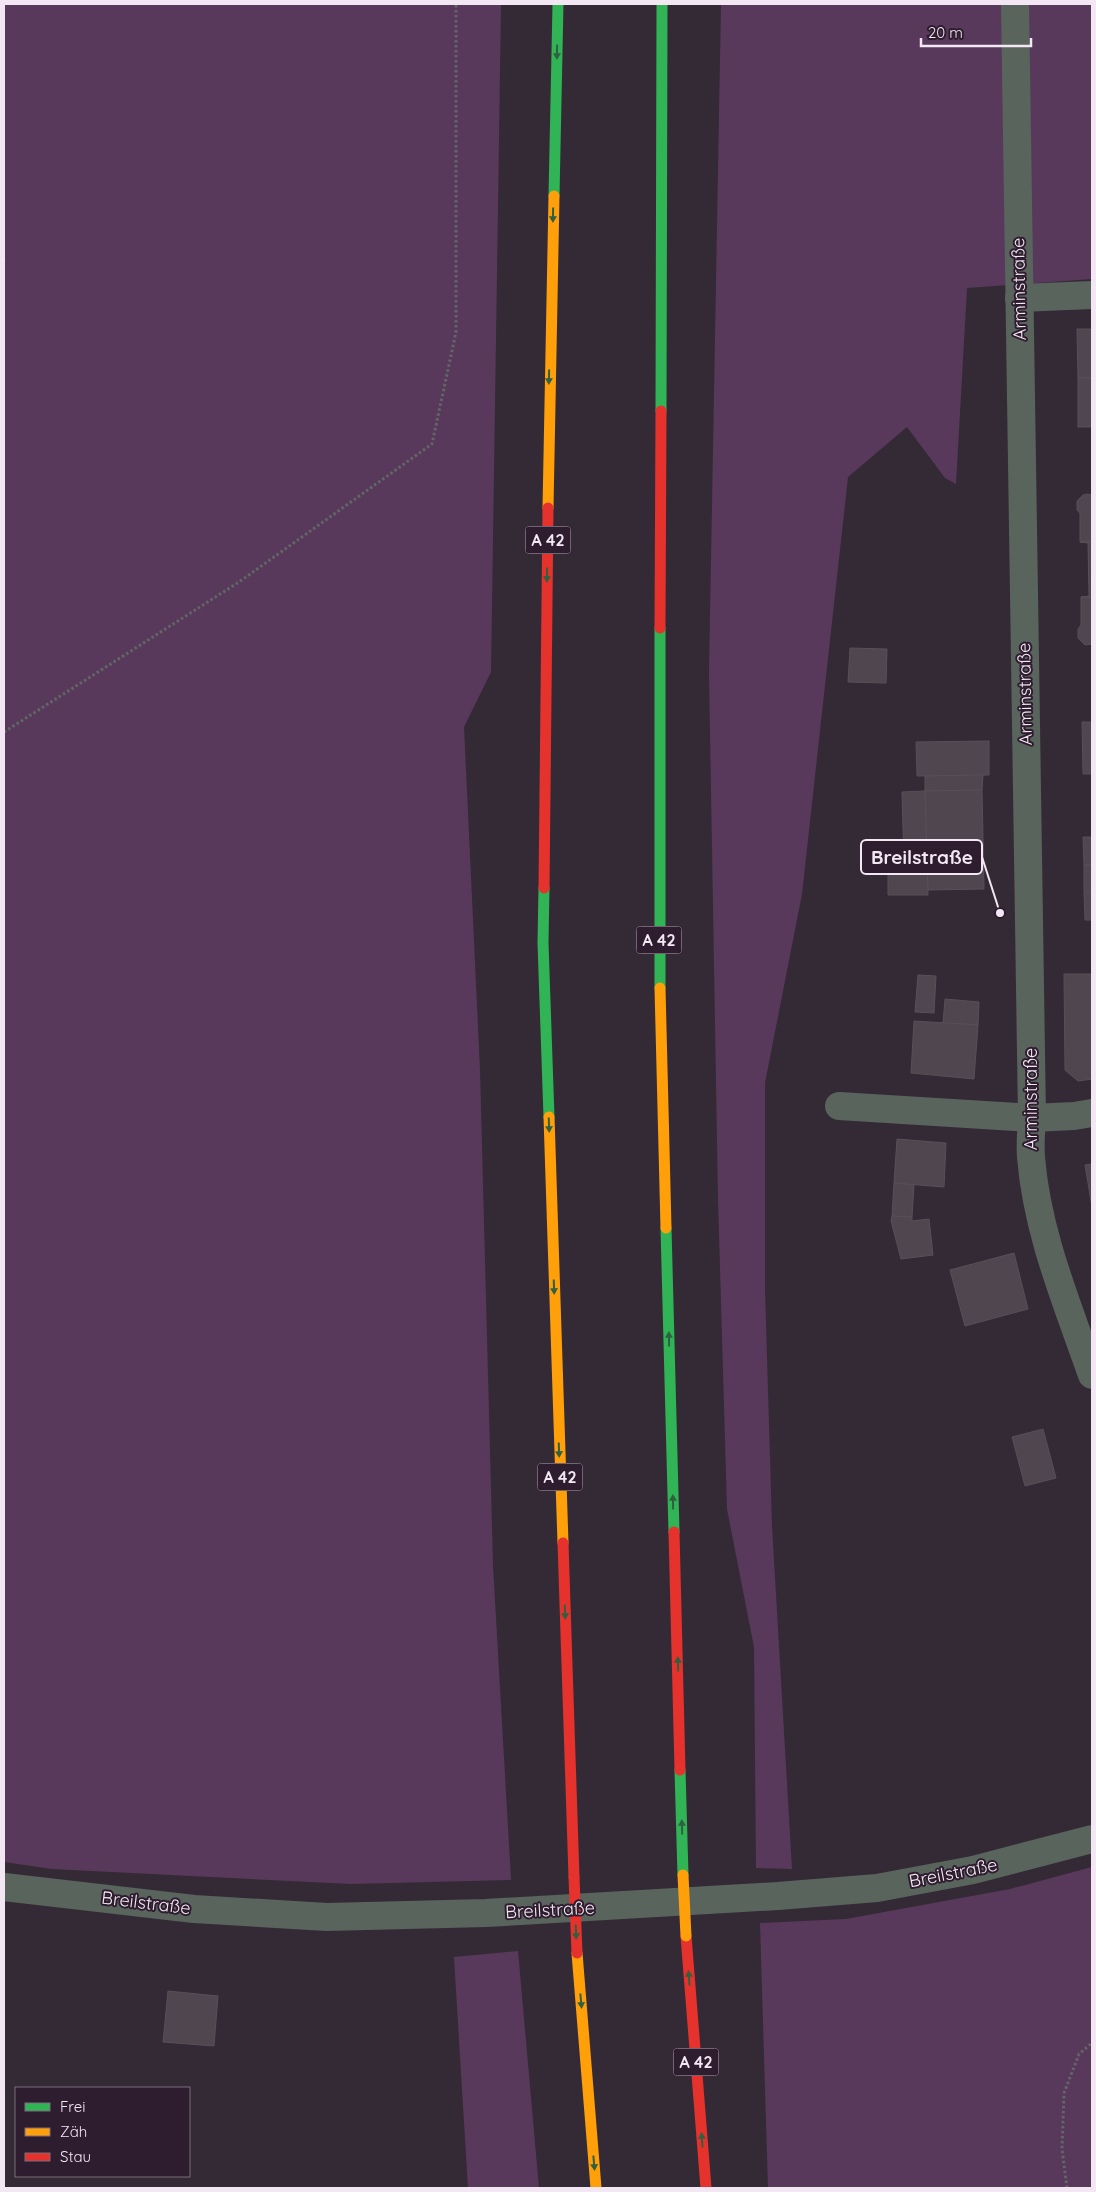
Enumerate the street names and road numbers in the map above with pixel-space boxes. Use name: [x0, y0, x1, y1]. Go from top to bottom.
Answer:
street label: Arminstraße: [1006, 238, 1031, 340]
road number: A 42: [526, 526, 570, 554]
street label: Arminstraße: [1012, 643, 1037, 745]
road number: A 42: [636, 926, 682, 954]
street label: Arminstraße: [1019, 1048, 1042, 1150]
road number: A 42: [538, 1464, 582, 1490]
street label: Breilstraße: [907, 1853, 999, 1892]
street label: Breilstraße: [100, 1886, 192, 1919]
street label: Breilstraße: [505, 1896, 595, 1923]
road number: A 42: [674, 2048, 718, 2076]

